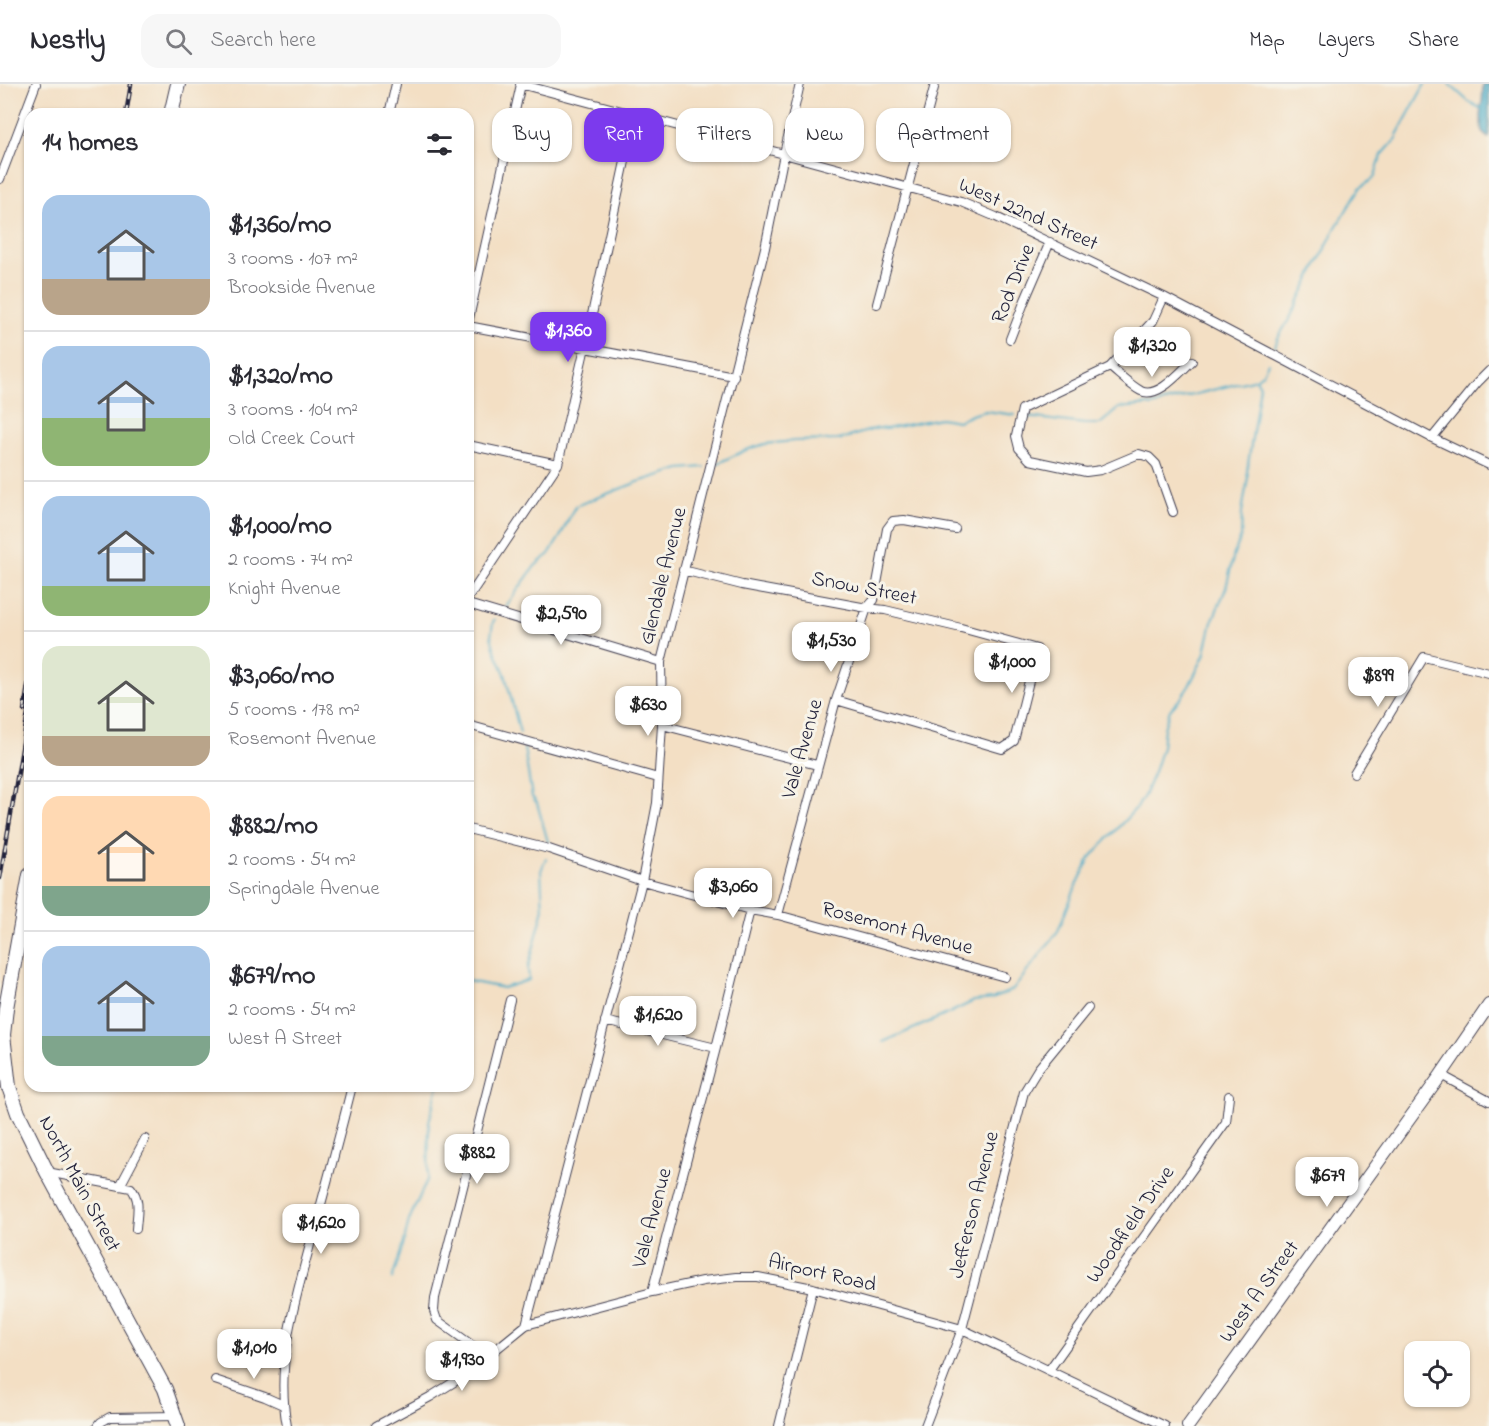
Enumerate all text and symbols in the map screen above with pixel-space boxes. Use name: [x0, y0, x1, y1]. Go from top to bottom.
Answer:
search box: [141, 14, 561, 68]
text: Nestly: [30, 21, 105, 62]
icon: search: [162, 25, 195, 58]
text: Search here: [210, 25, 316, 57]
text: Map: [1249, 26, 1285, 56]
text: Layers: [1318, 26, 1375, 56]
text: Share: [1408, 26, 1459, 56]
chip: Buy: [492, 108, 572, 162]
chip: Rent: [584, 108, 664, 162]
chip: Filters: [676, 108, 773, 162]
chip: New: [785, 108, 864, 162]
chip: Apartment: [876, 108, 1011, 162]
text: 14 homes: [42, 125, 138, 163]
icon: filters: [423, 128, 456, 161]
street label: West 22nd Street: [953, 171, 1103, 259]
text: $1,360/mo: [228, 207, 332, 245]
icon: home: [90, 219, 162, 291]
street label: Rod Drive: [984, 239, 1044, 328]
text: 3 rooms · 107 m²: [228, 245, 358, 274]
text: Brookside Avenue: [228, 274, 375, 303]
pin: $1,360: [519, 312, 617, 363]
text: $1,360: [544, 317, 592, 346]
pin: $1,320: [1103, 327, 1201, 378]
text: $1,320: [1128, 332, 1176, 361]
text: $1,320/mo: [228, 358, 333, 396]
icon: home: [90, 370, 162, 442]
text: 3 rooms · 104 m²: [228, 396, 358, 425]
text: Old Creek Court: [228, 425, 355, 454]
street label: Glendale Avenue: [632, 504, 696, 648]
text: $1,000/mo: [228, 508, 332, 546]
icon: home: [90, 520, 162, 592]
text: 2 rooms · 74 m²: [228, 546, 353, 575]
street label: Snow Street: [809, 564, 919, 614]
text: Knight Avenue: [228, 575, 340, 604]
pin: $2,590: [512, 595, 610, 646]
text: $2,590: [535, 600, 587, 629]
pin: $1,530: [782, 622, 880, 673]
text: $1,530: [806, 627, 856, 656]
pin: $1,000: [963, 643, 1061, 694]
text: $1,000: [988, 648, 1036, 677]
pin: $899: [1342, 657, 1414, 708]
text: $3,060/mo: [228, 658, 335, 696]
text: $899: [1362, 662, 1394, 691]
icon: home: [90, 670, 162, 742]
pin: $630: [612, 686, 684, 737]
text: $630: [629, 691, 667, 720]
street label: Vale Avenue: [774, 695, 832, 803]
text: 5 rooms · 178 m²: [228, 696, 360, 725]
text: Rosemont Avenue: [228, 725, 376, 754]
text: $882/mo: [228, 808, 318, 846]
icon: home: [90, 820, 162, 892]
text: 2 rooms · 54 m²: [228, 846, 356, 875]
pin: $3,060: [684, 868, 782, 919]
text: $3,060: [708, 873, 758, 902]
text: Springdale Avenue: [228, 875, 380, 904]
street label: Rosemont Avenue: [818, 894, 976, 964]
text: $679/mo: [228, 958, 315, 996]
icon: home: [90, 970, 162, 1042]
text: 2 rooms · 54 m²: [228, 996, 356, 1025]
pin: $1,620: [609, 996, 707, 1047]
text: $1,620: [633, 1001, 683, 1030]
text: West A Street: [228, 1025, 342, 1054]
street label: North Main Street: [30, 1111, 128, 1257]
street label: Jefferson Avenue: [942, 1128, 1008, 1282]
pin: $882: [441, 1134, 513, 1185]
text: $882: [458, 1139, 496, 1168]
pin: $679: [1291, 1157, 1363, 1208]
street label: Woodfield Drive: [1079, 1160, 1183, 1290]
text: $679: [1309, 1162, 1345, 1191]
street label: Vale Avenue: [625, 1164, 681, 1272]
pin: $1,620: [272, 1204, 370, 1255]
text: $1,620: [296, 1209, 346, 1238]
street label: West A Street: [1213, 1235, 1307, 1349]
street label: Airport Road: [765, 1247, 879, 1301]
pin: $1,010: [205, 1329, 303, 1380]
text: $1,010: [231, 1334, 277, 1363]
pin: $1,930: [413, 1341, 511, 1392]
map controls: [1404, 1341, 1470, 1407]
button: locate: [1404, 1341, 1470, 1407]
text: $1,930: [440, 1346, 484, 1375]

